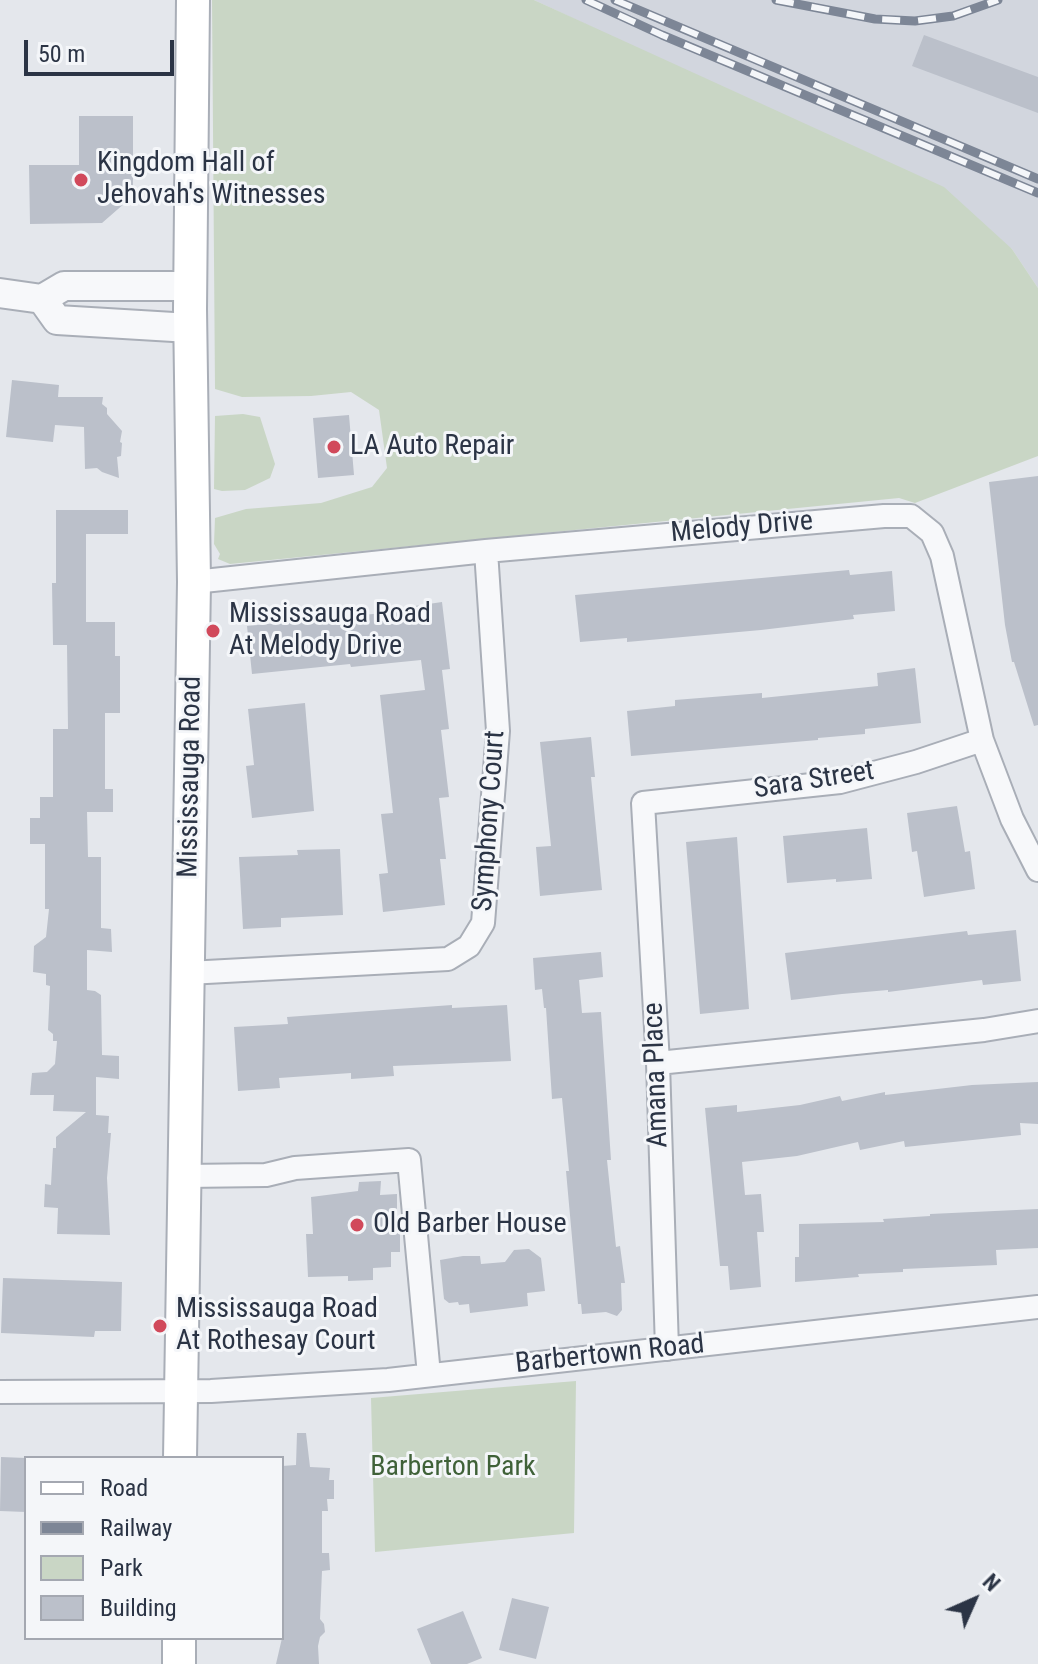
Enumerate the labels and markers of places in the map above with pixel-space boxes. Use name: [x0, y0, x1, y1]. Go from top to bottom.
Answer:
place label: Kingdom Hall of Jehovah's Witnesses: [97, 147, 325, 213]
marker: Kingdom Hall of Jehovah's Witnesses: [72, 171, 90, 189]
place label: LA Auto Repair: [350, 430, 514, 464]
marker: LA Auto Repair: [325, 438, 343, 456]
place label: Mississauga Road At Melody Drive: [229, 598, 431, 664]
marker: Mississauga Road At Melody Drive: [204, 622, 222, 640]
place label: Old Barber House: [373, 1208, 567, 1242]
marker: Old Barber House: [348, 1216, 366, 1234]
place label: Mississauga Road At Rothesay Court: [176, 1293, 378, 1359]
marker: Mississauga Road At Rothesay Court: [151, 1317, 169, 1335]

